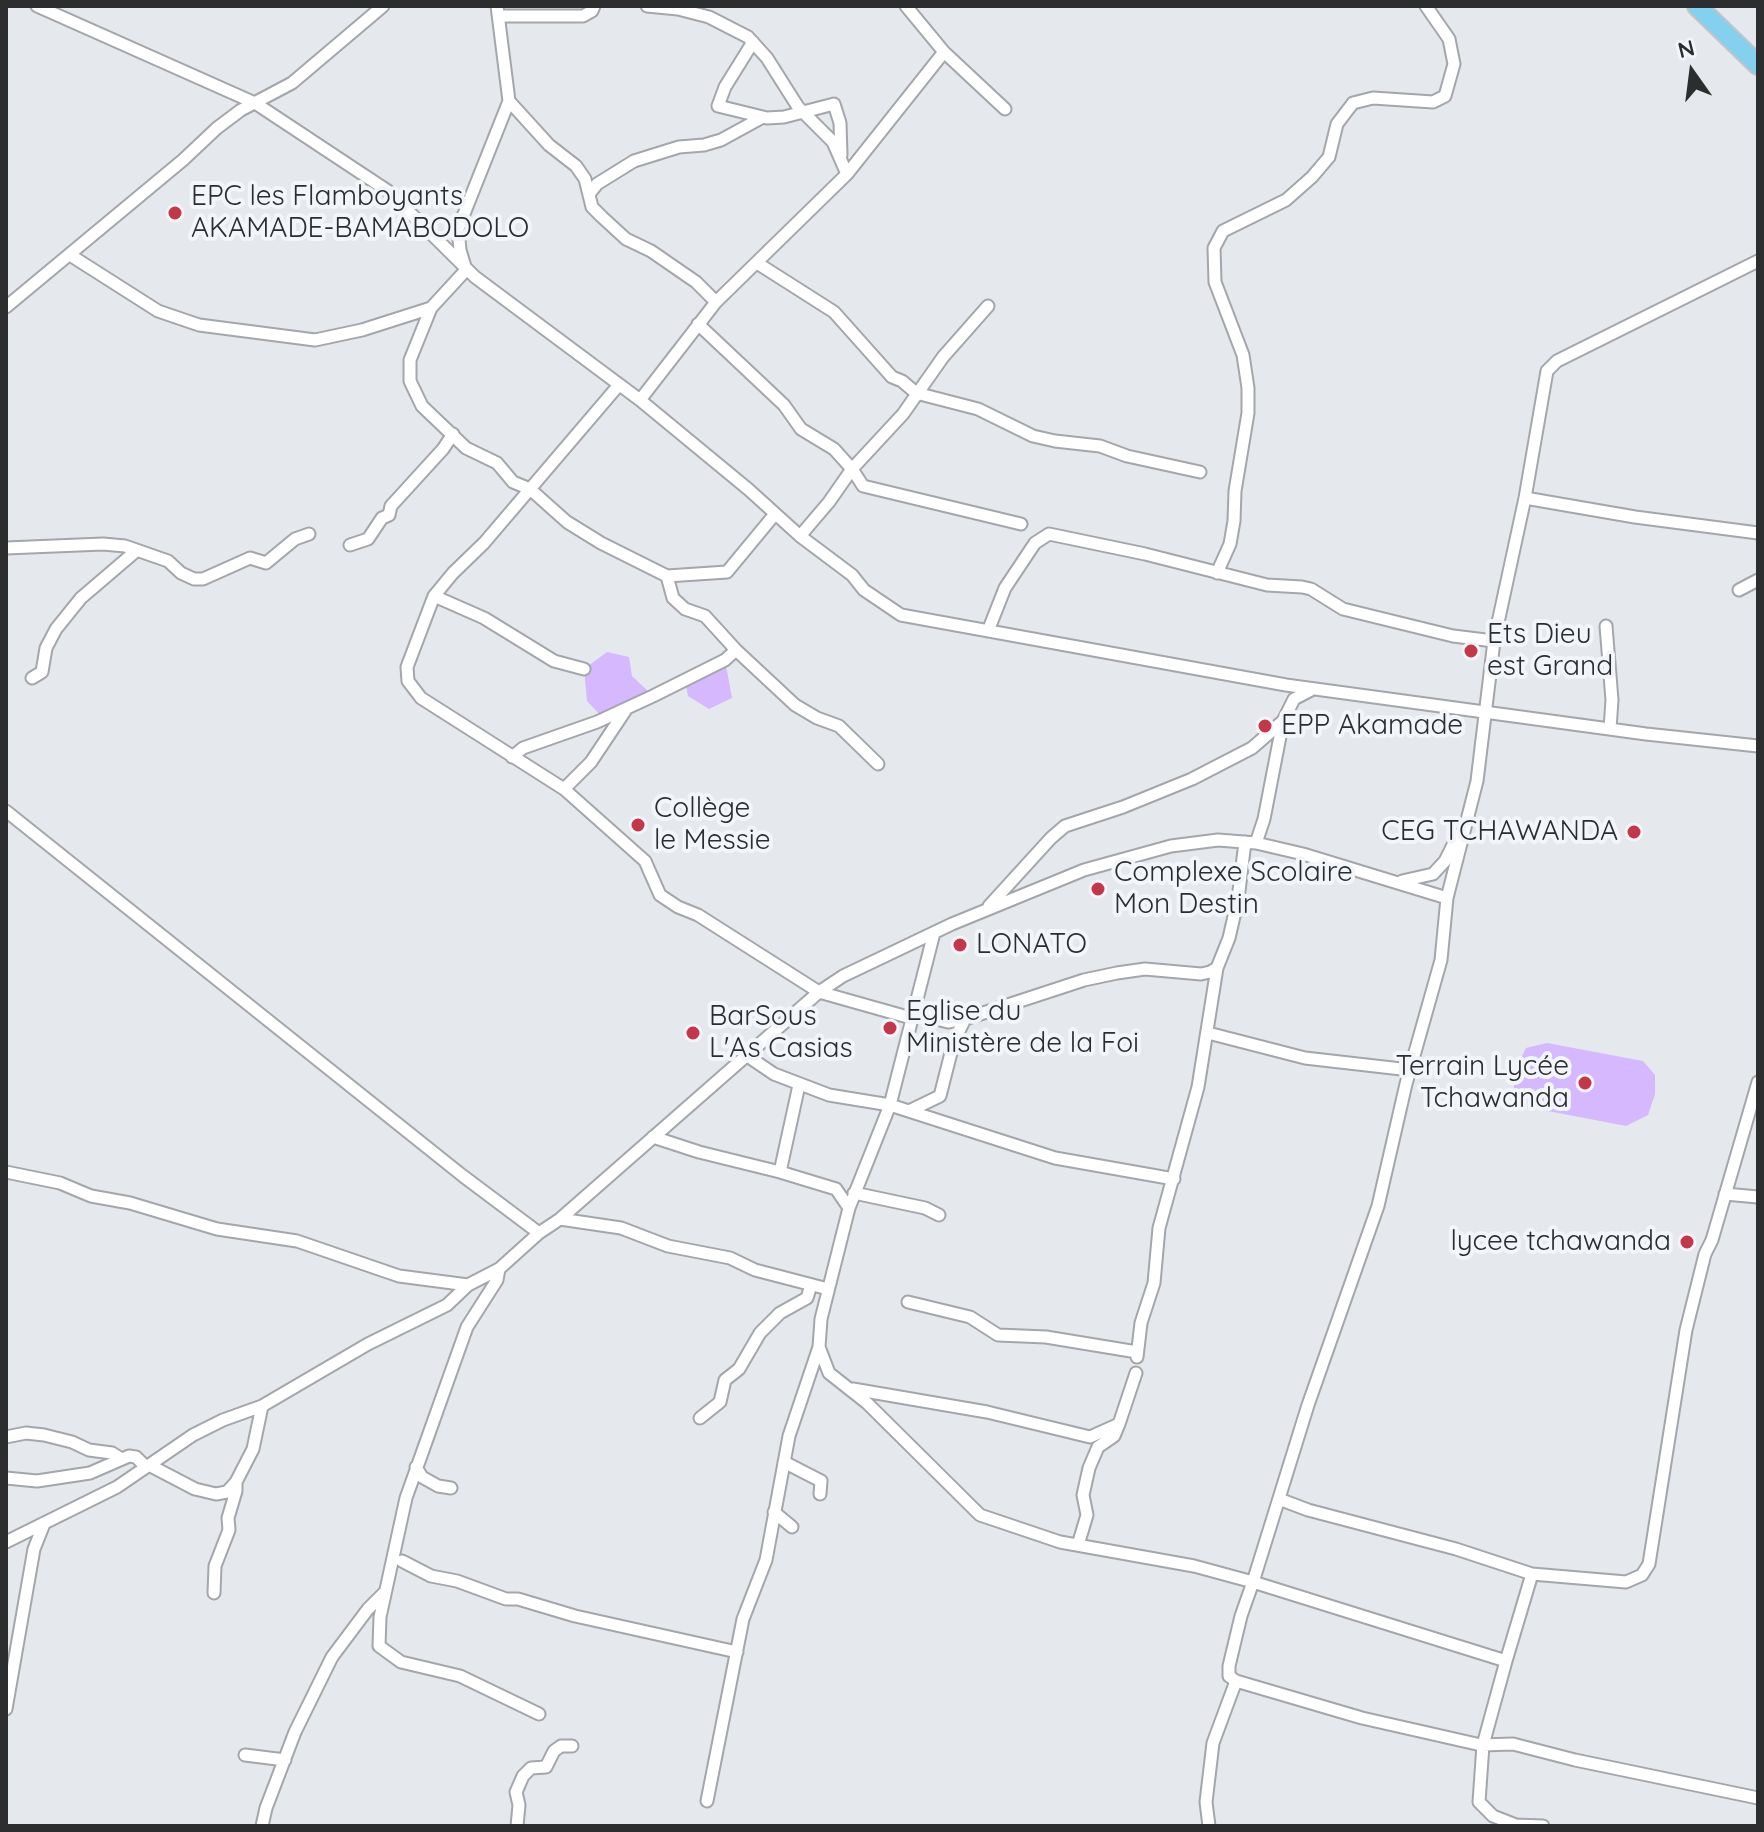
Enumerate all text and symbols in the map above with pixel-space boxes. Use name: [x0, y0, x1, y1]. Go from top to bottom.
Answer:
north arrow: [1652, 32, 1732, 112]
text: N: [1675, 33, 1697, 64]
place label: EPC les Flamboyants AKAMADE-BAMABODOLO: [191, 180, 529, 246]
marker: EPC les Flamboyants AKAMADE-BAMABODOLO: [166, 204, 184, 222]
place label: Ets Dieu est Grand: [1487, 618, 1613, 684]
marker: Ets Dieu est Grand: [1462, 642, 1480, 660]
place label: EPP Akamade: [1281, 709, 1463, 743]
marker: EPP Akamade: [1256, 717, 1274, 735]
place label: Collège le Messie: [654, 792, 771, 858]
place label: CEG TCHAWANDA: [1381, 815, 1618, 849]
marker: Collège le Messie: [629, 816, 647, 834]
marker: CEG TCHAWANDA: [1625, 823, 1643, 841]
place label: Complexe Scolaire Mon Destin: [1114, 856, 1353, 922]
marker: Complexe Scolaire Mon Destin: [1089, 880, 1107, 898]
place label: LONATO: [976, 928, 1087, 962]
marker: LONATO: [951, 936, 969, 954]
place label: Eglise du Ministère de la Foi: [906, 995, 1139, 1061]
place label: BarSous L'As Casias: [709, 1000, 853, 1066]
marker: Eglise du Ministère de la Foi: [881, 1019, 899, 1037]
marker: BarSous L'As Casias: [684, 1024, 702, 1042]
place label: Terrain Lycée Tchawanda: [1395, 1050, 1569, 1116]
marker: Terrain Lycée Tchawanda: [1576, 1074, 1594, 1092]
place label: lycee tchawanda: [1451, 1225, 1671, 1259]
marker: lycee tchawanda: [1678, 1233, 1696, 1251]

